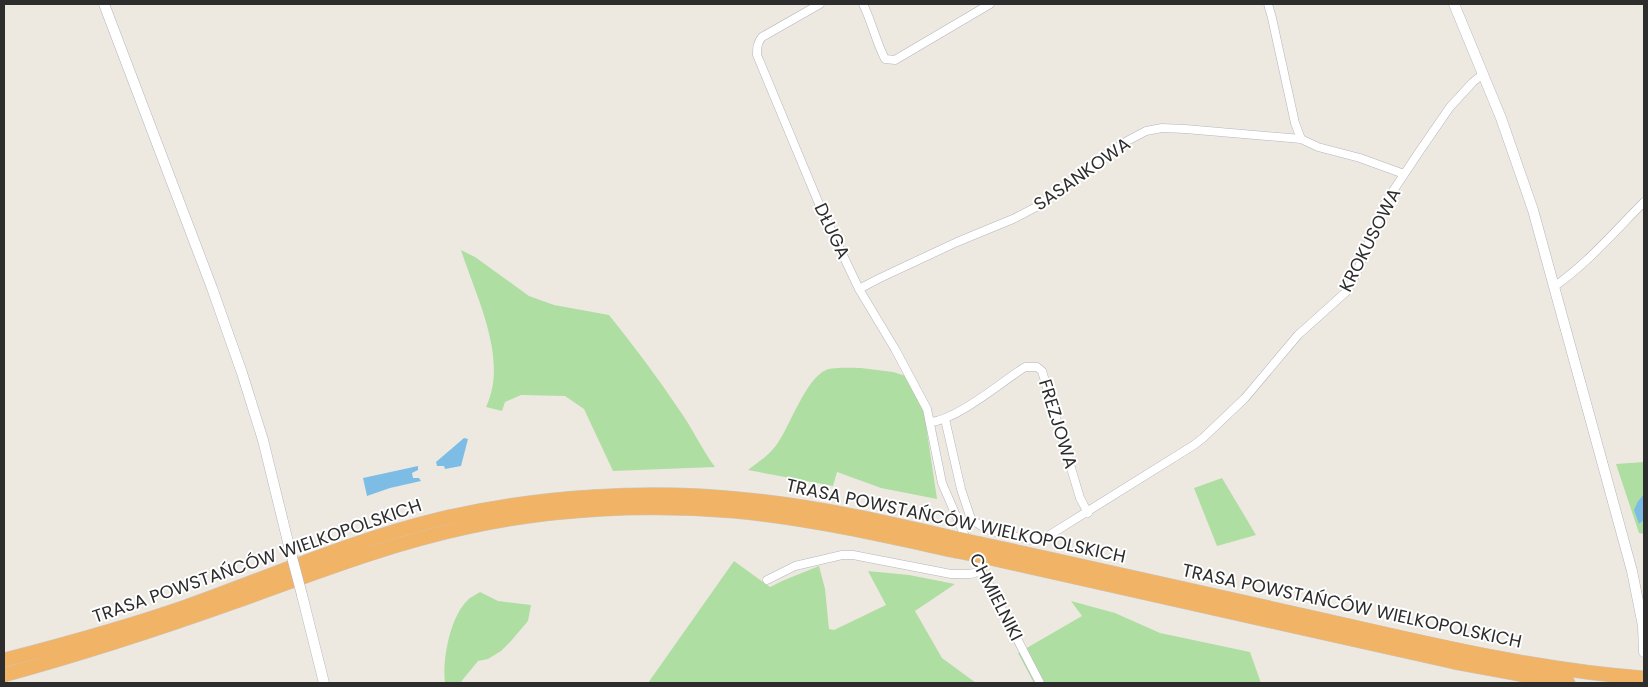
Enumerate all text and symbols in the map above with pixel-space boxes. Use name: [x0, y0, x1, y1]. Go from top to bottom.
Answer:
street label: SASANKOWA: [1028, 131, 1135, 216]
street label: KROKUSOWA: [1333, 184, 1406, 296]
street label: DŁUGA: [809, 199, 856, 263]
street label: FREZJOWA: [1033, 376, 1084, 472]
street label: TRASA POWSTAŃCÓW WIELKOPOLSKICH: [784, 472, 1128, 569]
street label: TRASA POWSTAŃCÓW WIELKOPOLSKICH: [89, 492, 425, 629]
street label: CHMIELNIKI: [964, 549, 1029, 645]
street label: TRASA POWSTAŃCÓW WIELKOPOLSKICH: [1180, 557, 1524, 654]

